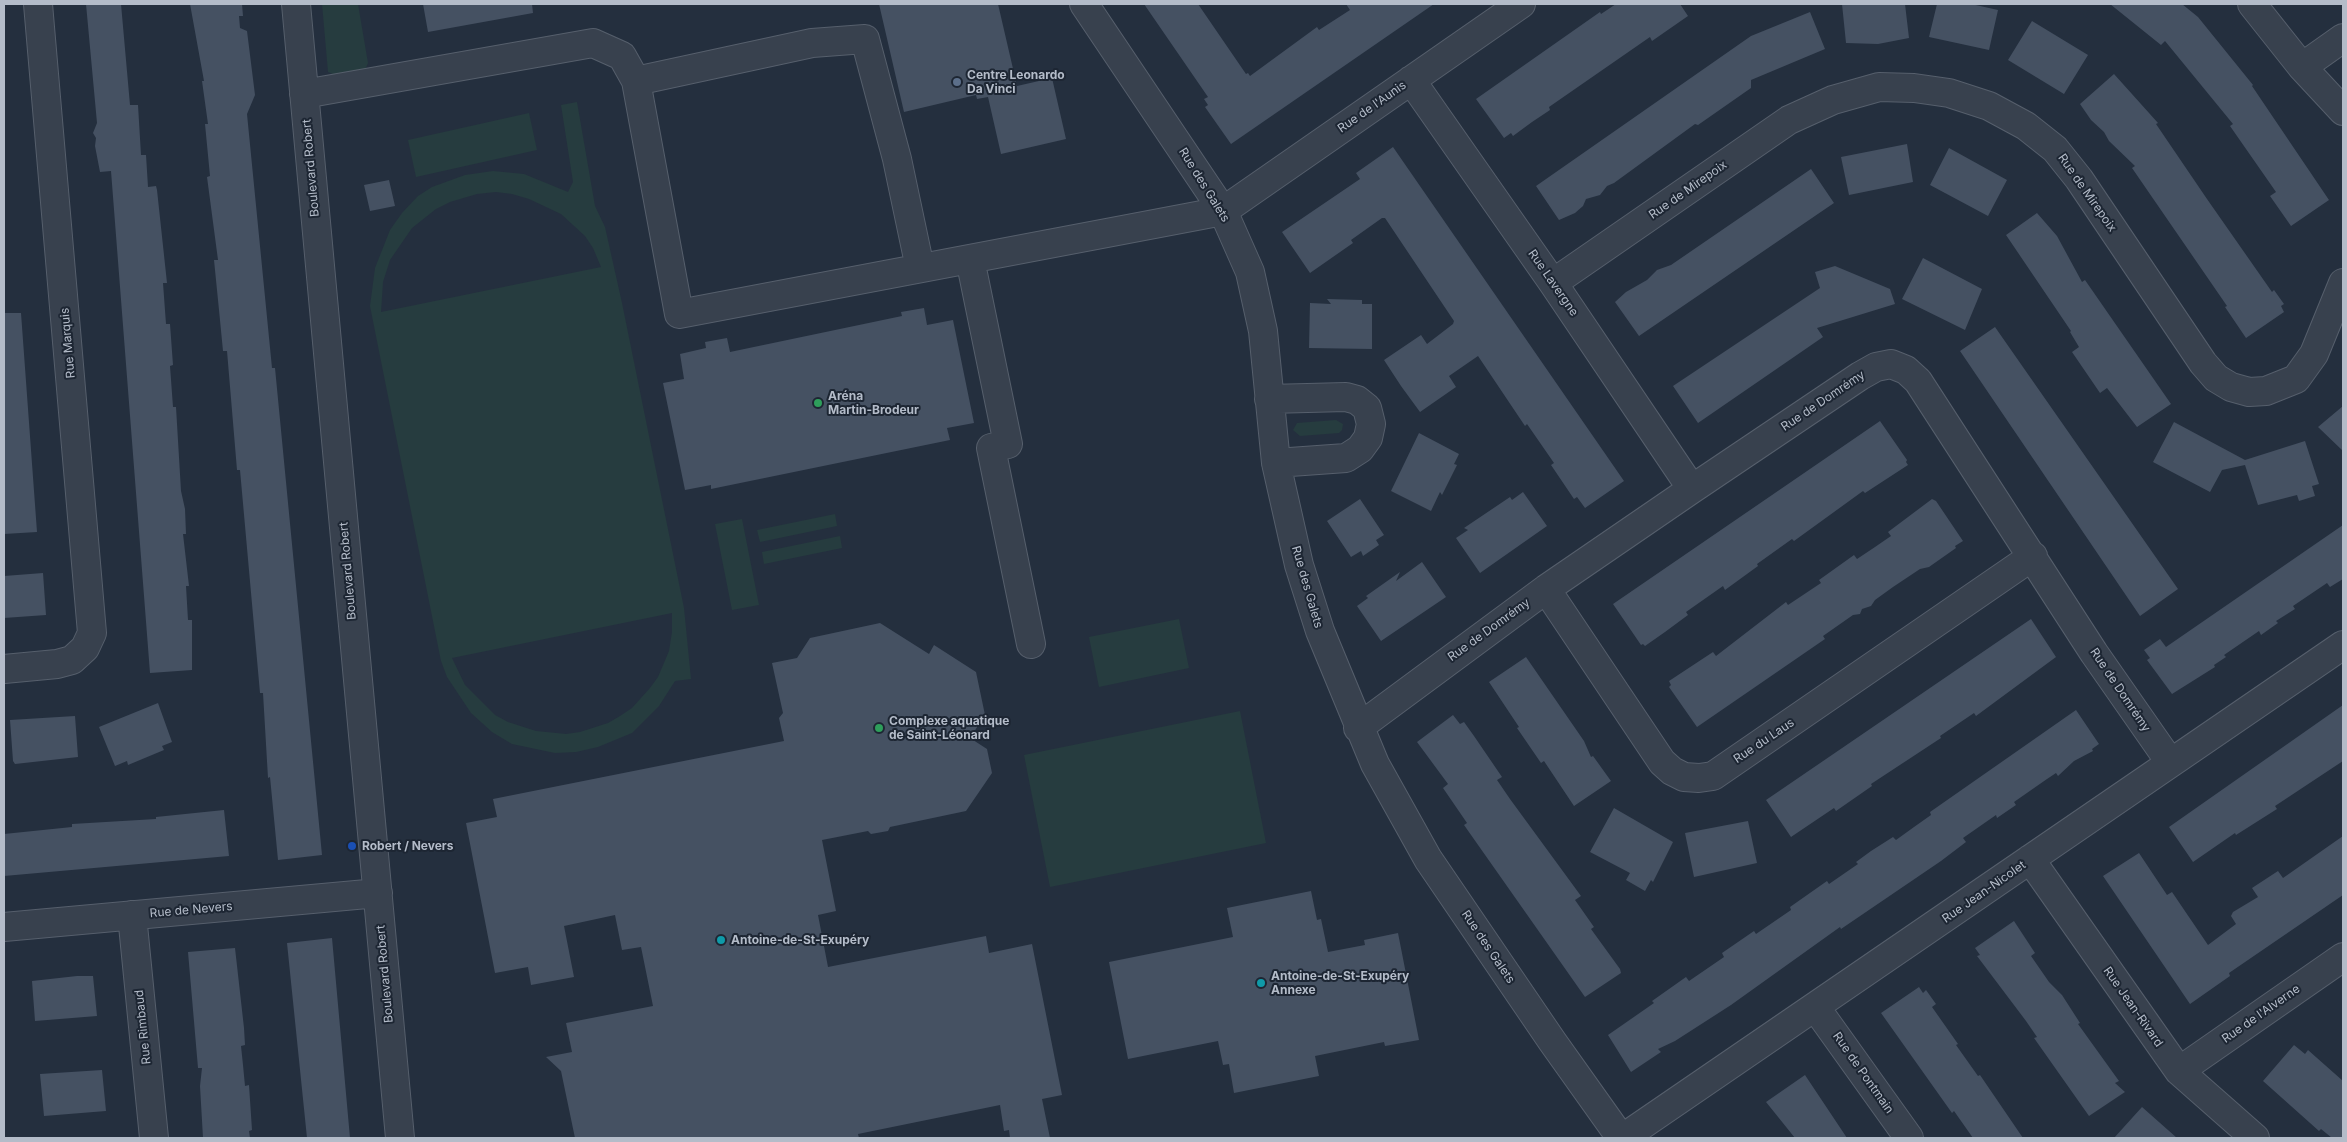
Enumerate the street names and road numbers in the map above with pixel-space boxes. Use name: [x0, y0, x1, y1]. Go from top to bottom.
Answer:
street label: Rue de l'Aunis: [1335, 78, 1409, 136]
street label: Boulevard Robert: [300, 119, 322, 217]
street label: Rue des Galets: [1175, 145, 1233, 225]
street label: Rue de Mirepoix: [2055, 151, 2119, 235]
street label: Rue de Mirepoix: [1646, 158, 1730, 222]
street label: Rue Lavergne: [1525, 247, 1581, 319]
street label: Rue Marquis: [58, 307, 78, 379]
street label: Rue de Domrémy: [1778, 368, 1868, 434]
street label: Boulevard Robert: [337, 522, 359, 620]
street label: Rue des Galets: [1288, 544, 1326, 630]
street label: Rue de Domrémy: [1445, 595, 1533, 665]
street label: Rue de Domrémy: [2087, 645, 2153, 735]
street label: Rue du Laus: [1731, 715, 1797, 767]
street label: Rue Jean-Nicolet: [1940, 858, 2028, 926]
street label: Rue de Nevers: [149, 899, 233, 921]
street label: Rue des Galets: [1458, 908, 1518, 986]
street label: Boulevard Robert: [374, 925, 396, 1023]
street label: Rue Jean-Rivard: [2100, 964, 2166, 1050]
street label: Rue de l'Alverne: [2219, 982, 2303, 1046]
street label: Rue Rimbaud: [132, 989, 154, 1065]
street label: Rue de Pontmain: [1830, 1030, 1896, 1116]

